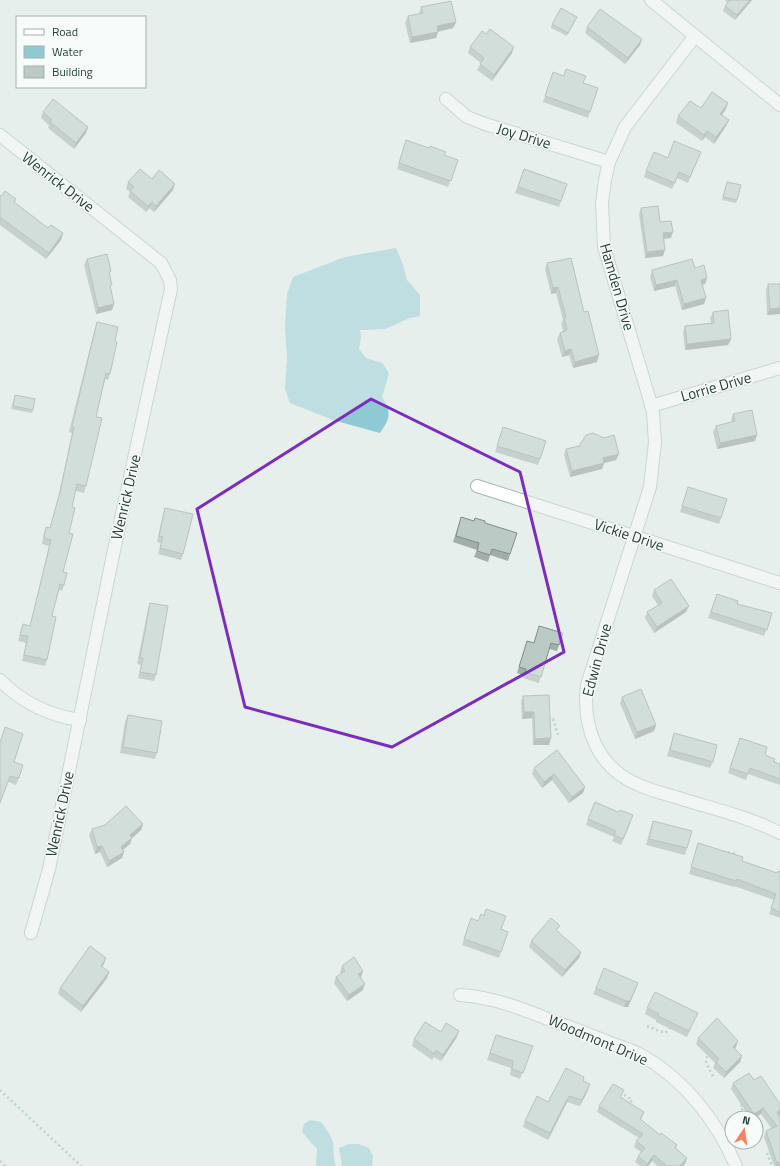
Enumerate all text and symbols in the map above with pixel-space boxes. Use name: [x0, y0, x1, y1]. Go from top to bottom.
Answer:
legend: [16, 16, 146, 88]
text: Road: [52, 22, 78, 41]
text: Water: [52, 42, 83, 61]
text: Building: [52, 62, 93, 81]
street label: Joy Drive: [494, 116, 554, 155]
street label: Wenrick Drive: [17, 146, 100, 217]
street label: Hamden Drive: [594, 241, 641, 333]
street label: Lorrie Drive: [678, 365, 754, 408]
street label: Wenrick Drive: [105, 452, 146, 542]
street label: Vickie Drive: [591, 512, 667, 557]
street label: Edwin Drive: [576, 621, 617, 699]
street label: Wenrick Drive: [39, 769, 80, 859]
street label: Woodmont Drive: [545, 1008, 652, 1071]
north arrow: [724, 1110, 764, 1150]
text: N: [741, 1112, 752, 1129]

